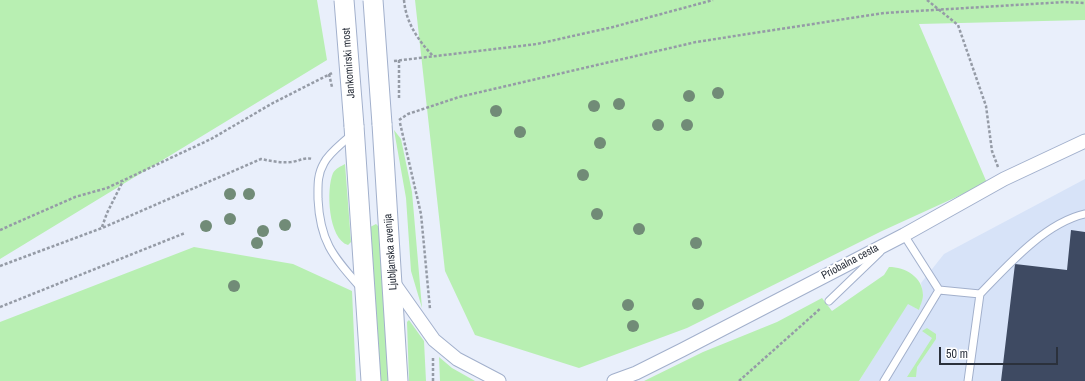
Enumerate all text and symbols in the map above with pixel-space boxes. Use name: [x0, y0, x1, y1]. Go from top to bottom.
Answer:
street label: Jankomirski most: [340, 27, 358, 99]
street label: Ljubljanska avenija: [382, 213, 400, 291]
street label: Priobalna cesta: [819, 241, 881, 283]
scale bar: [941, 339, 1060, 365]
text: 50 m: [946, 346, 968, 362]

